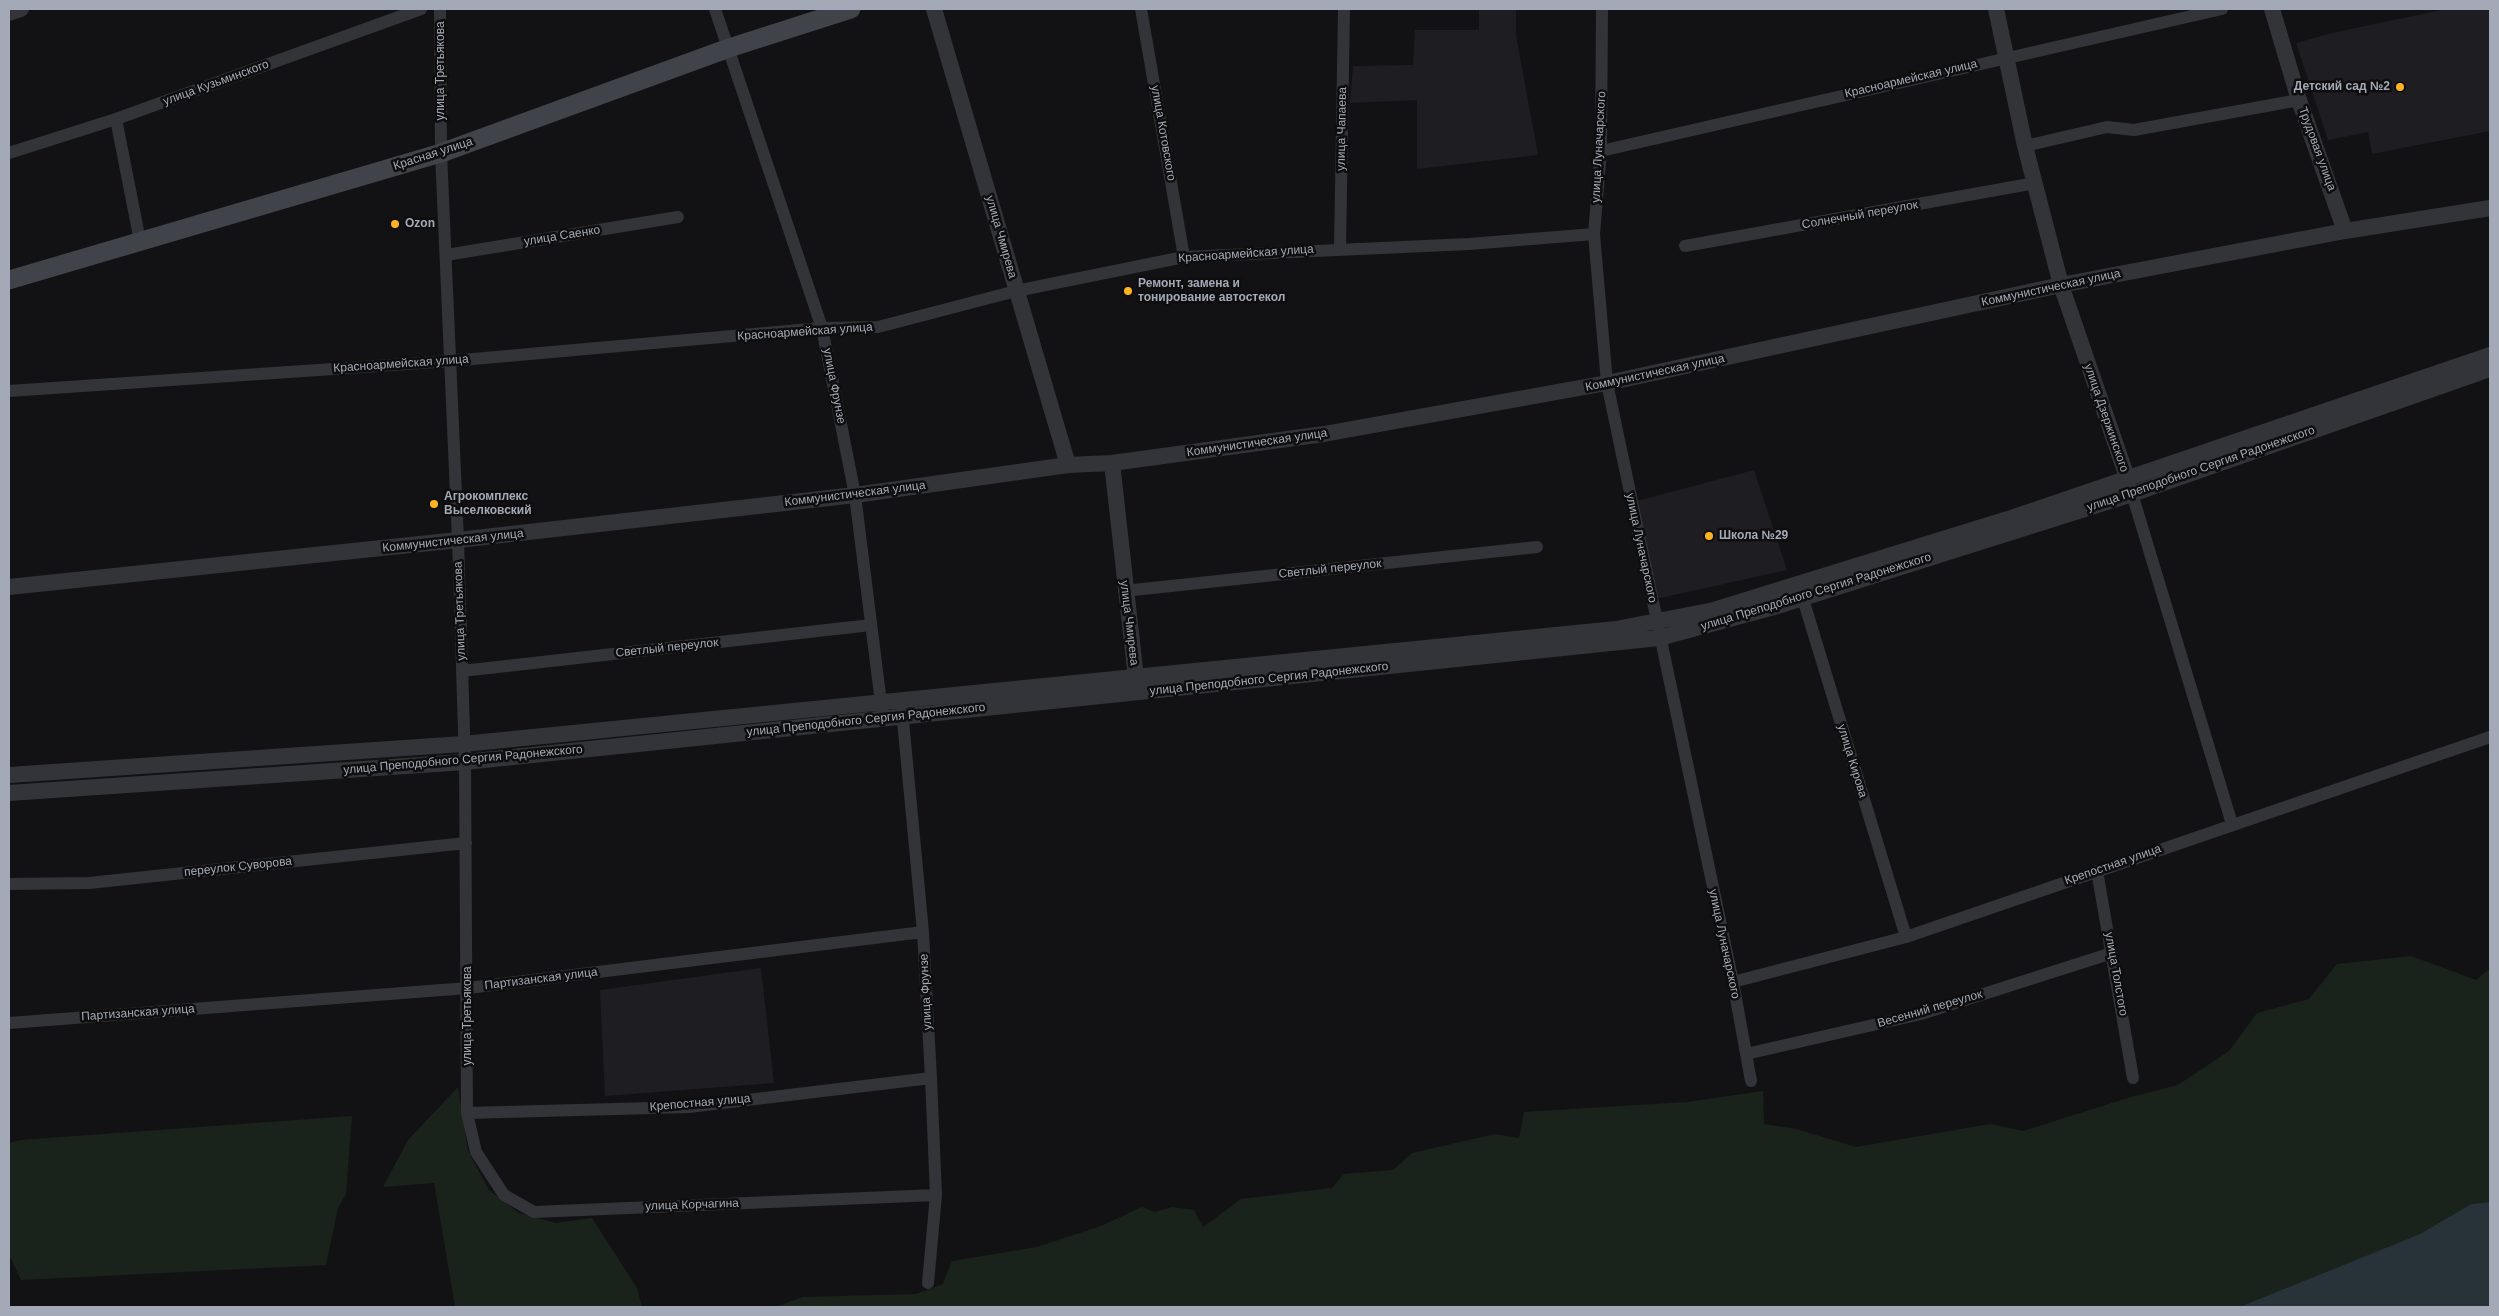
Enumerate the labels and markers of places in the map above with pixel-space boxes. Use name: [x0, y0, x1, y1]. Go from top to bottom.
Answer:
place label: Детский сад №2: [2294, 80, 2390, 94]
marker: Детский сад №2: [2394, 81, 2406, 93]
place label: Ozon: [405, 217, 435, 231]
marker: Ozon: [389, 218, 401, 230]
place label: Ремонт, замена и тонирование автостекол: [1138, 277, 1285, 305]
marker: Ремонт, замена и тонирование автостекол: [1122, 285, 1134, 297]
place label: Агрокомплекс Выселковский: [444, 490, 532, 518]
marker: Агрокомплекс Выселковский: [428, 498, 440, 510]
place label: Школа №29: [1719, 529, 1788, 543]
marker: Школа №29: [1703, 530, 1715, 542]

